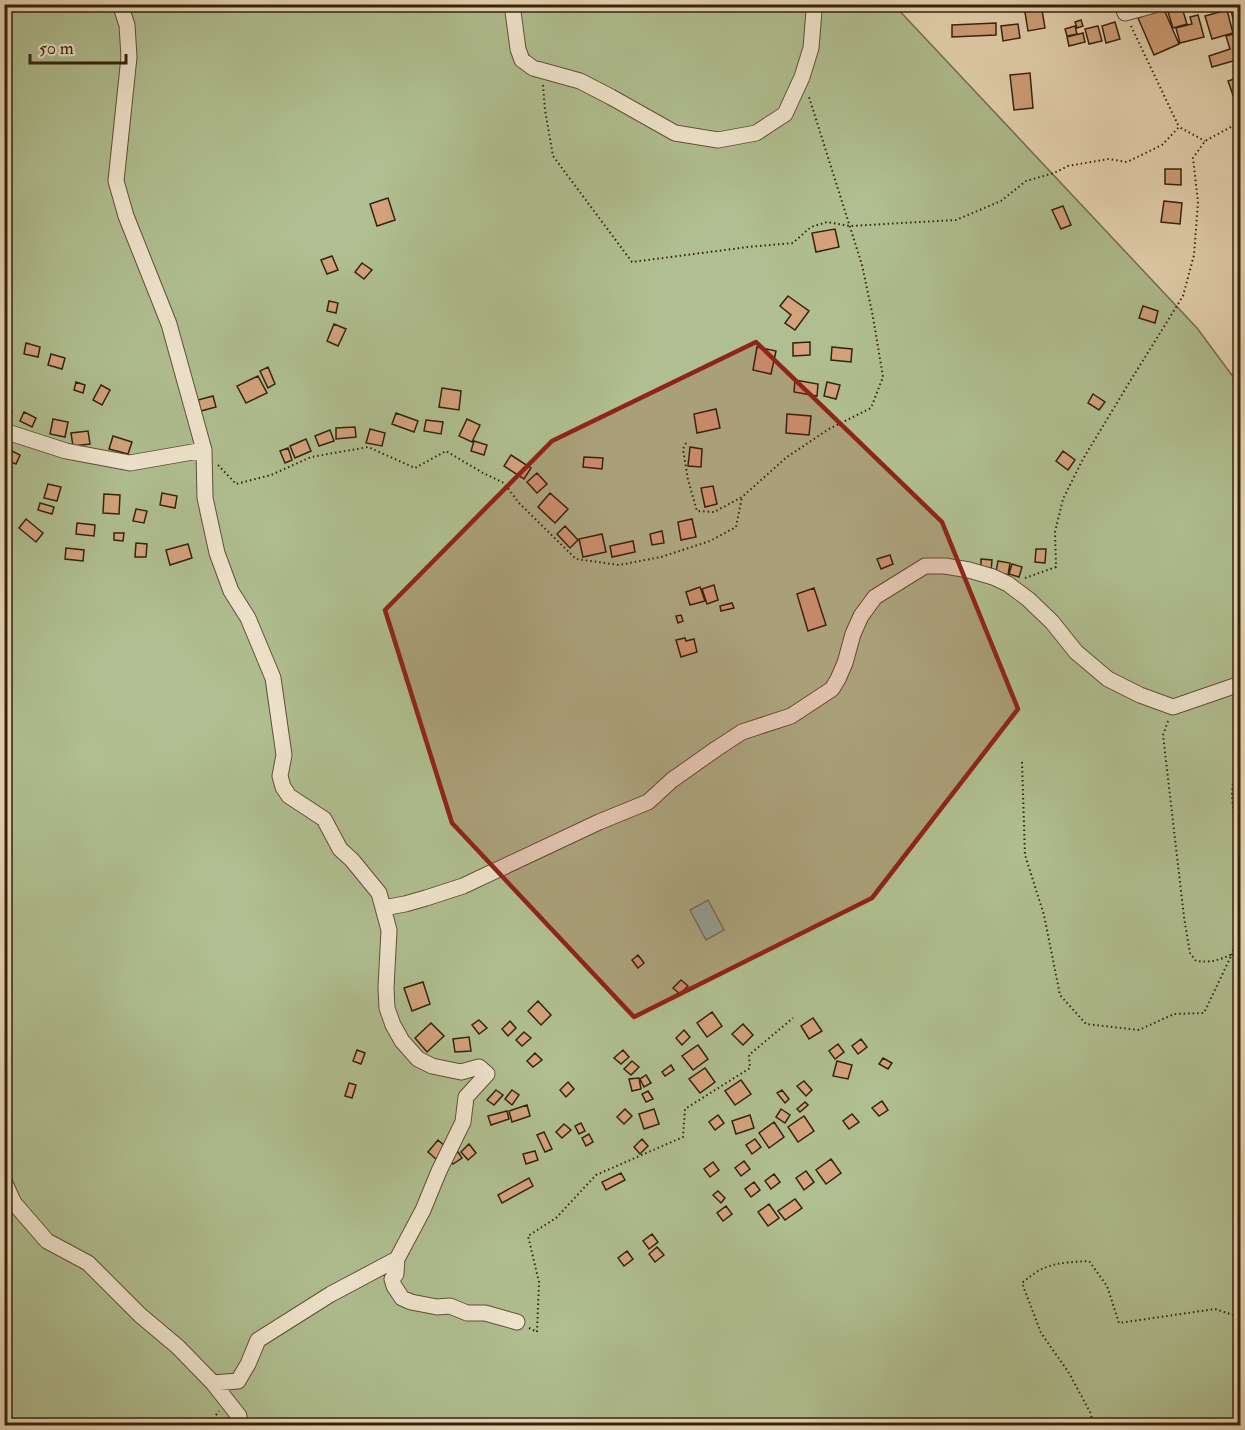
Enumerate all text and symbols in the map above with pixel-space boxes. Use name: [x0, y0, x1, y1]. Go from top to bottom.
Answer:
scale bar: [30, 27, 126, 65]
text: 50 m: [39, 37, 74, 60]

